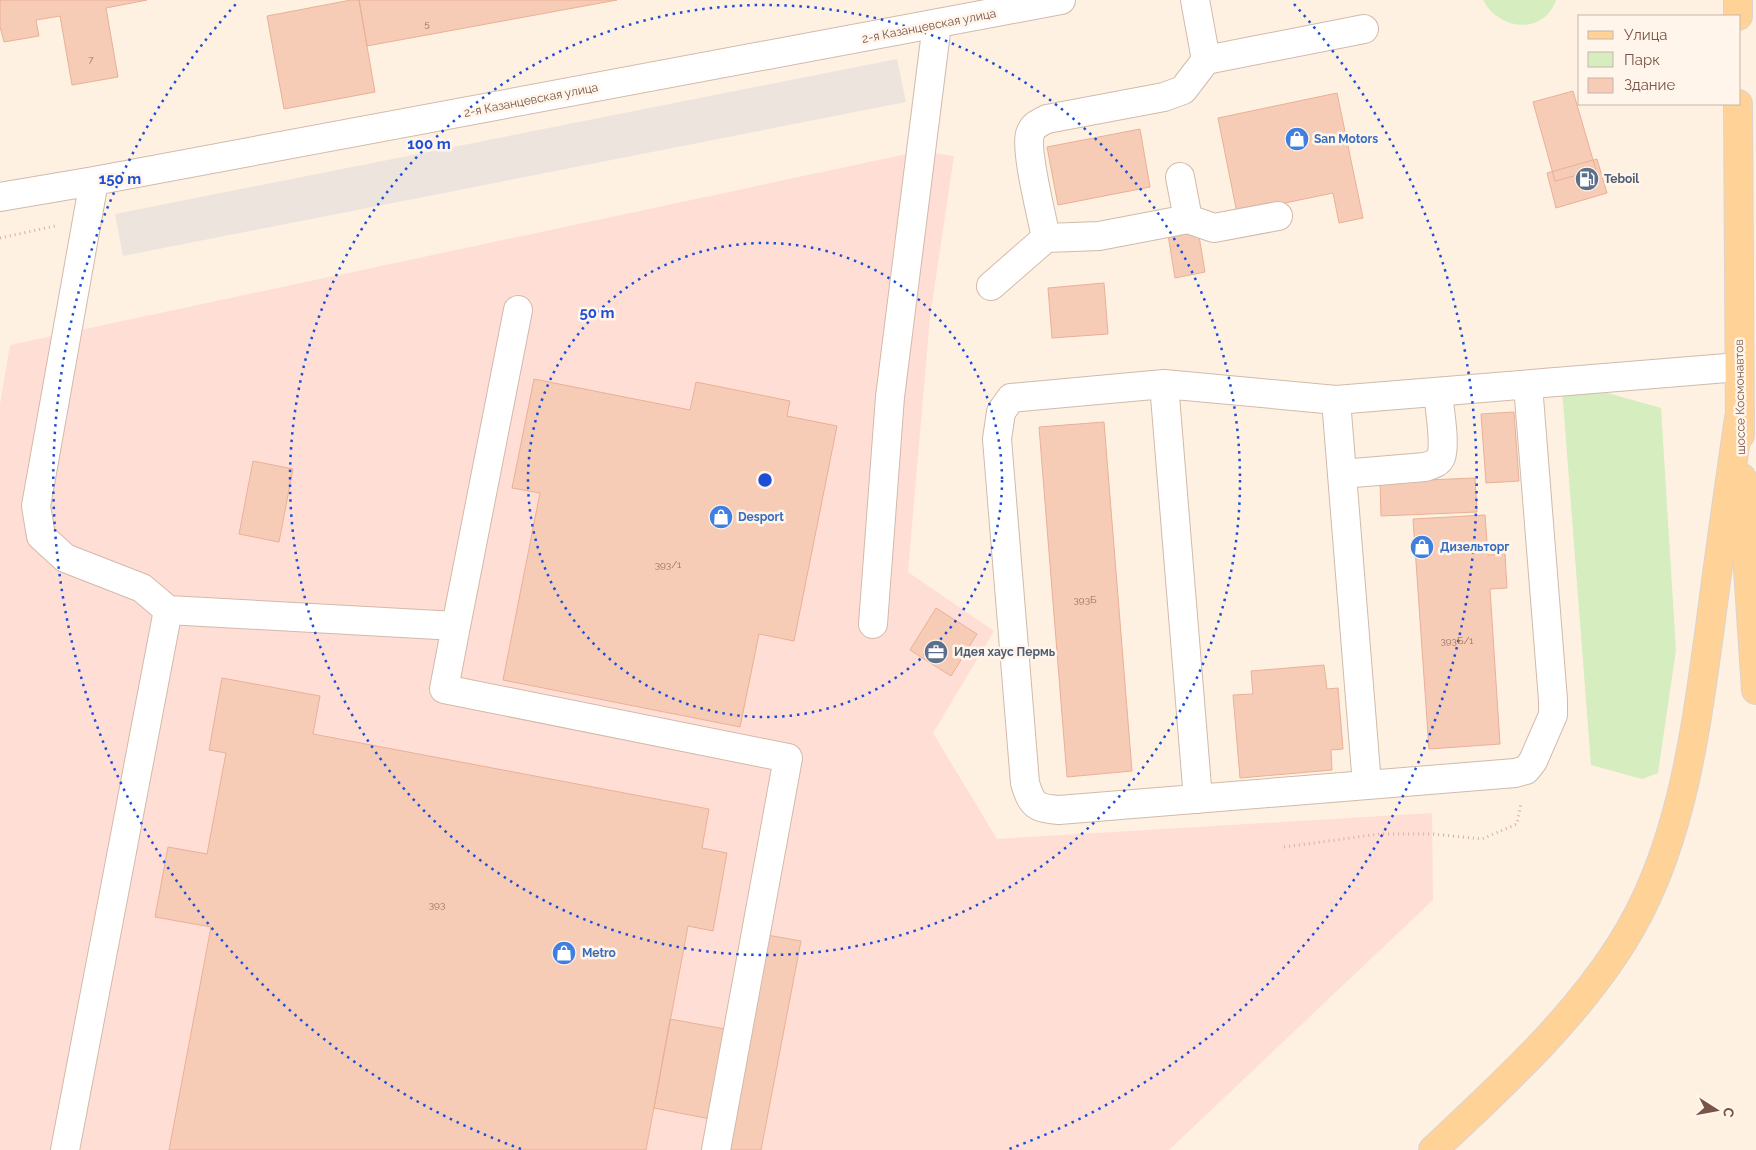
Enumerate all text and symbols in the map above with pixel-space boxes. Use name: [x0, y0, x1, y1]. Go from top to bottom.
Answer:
street label: 2-я Казанцевская улица: [861, 6, 997, 46]
legend: [1578, 15, 1741, 105]
house number: 5: [424, 18, 430, 29]
text: Улица: [1624, 26, 1668, 44]
text: Парк: [1624, 51, 1660, 69]
house number: 7: [88, 54, 94, 65]
text: Здание: [1624, 76, 1676, 94]
street label: 2-я Казанцевская улица: [463, 80, 599, 120]
shop icon: San Motors: [1284, 126, 1310, 152]
place label: San Motors: [1314, 132, 1378, 146]
text: 100 m: [407, 135, 451, 153]
fuel station icon: Teboil: [1574, 166, 1600, 192]
text: 150 m: [99, 170, 141, 188]
place label: Teboil: [1604, 172, 1639, 186]
text: 50 m: [579, 304, 615, 322]
street label: шоссе Космонавтов: [1732, 339, 1748, 455]
centre of rings: [756, 471, 774, 489]
shop icon: Desport: [708, 504, 734, 530]
place label: Desport: [738, 510, 784, 524]
shop icon: Дизельторг: [1409, 534, 1435, 560]
place label: Дизельторг: [1440, 540, 1509, 554]
house number: 393/1: [655, 559, 682, 570]
house number: 393Б: [1073, 594, 1097, 605]
house number: 393Б/1: [1440, 635, 1474, 646]
office icon: Идея хаус Пермь: [923, 639, 949, 665]
place label: Идея хаус Пермь: [954, 645, 1056, 659]
house number: 393: [429, 899, 445, 910]
shop icon: Metro: [551, 940, 577, 966]
place label: Metro: [582, 946, 616, 960]
north arrow: [1691, 1085, 1741, 1135]
text: С: [1720, 1106, 1738, 1119]

